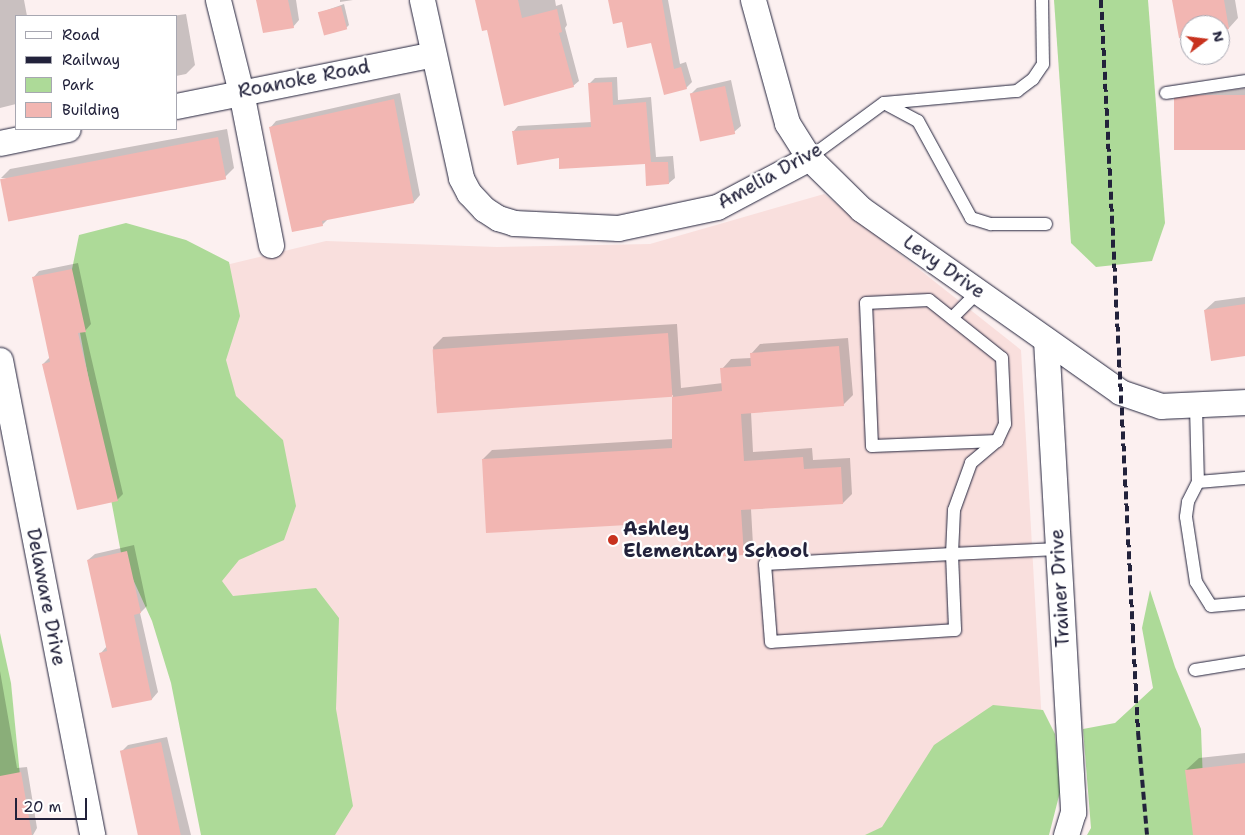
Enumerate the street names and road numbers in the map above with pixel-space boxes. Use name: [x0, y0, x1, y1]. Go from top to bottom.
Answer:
street label: Roanoke Road: [236, 55, 372, 103]
street label: Amelia Drive: [714, 138, 826, 214]
street label: Levy Drive: [899, 230, 989, 304]
street label: Delaware Drive: [22, 526, 70, 668]
street label: Trainer Drive: [1046, 528, 1074, 648]

